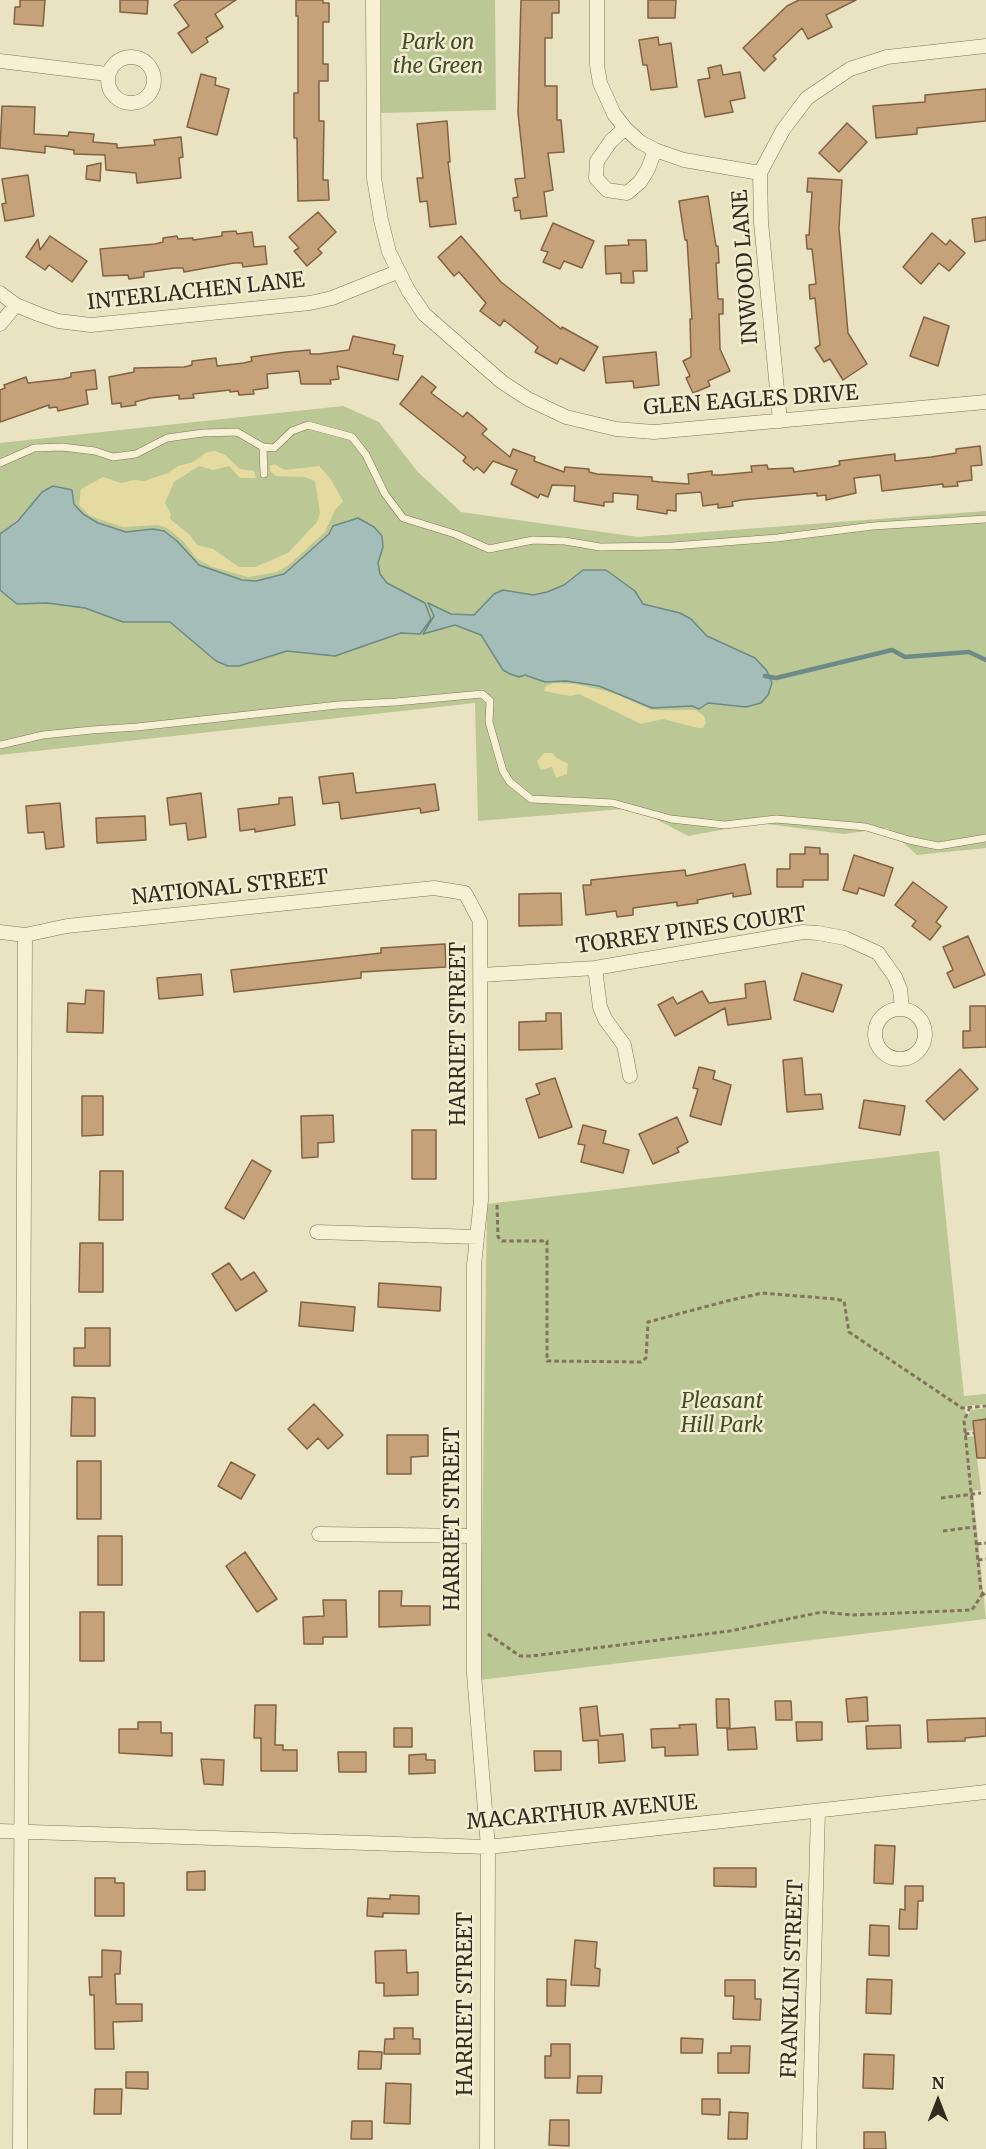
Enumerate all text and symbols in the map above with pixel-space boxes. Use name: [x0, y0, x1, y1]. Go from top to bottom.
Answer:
park label: Park on the Green: [393, 30, 483, 80]
street label: INWOOD LANE: [728, 189, 764, 345]
street label: INTERLACHEN LANE: [86, 268, 306, 316]
street label: GLEN EAGLES DRIVE: [643, 381, 859, 421]
street label: NATIONAL STREET: [130, 865, 330, 911]
street label: TORREY PINES COURT: [574, 902, 808, 960]
street label: HARRIET STREET: [446, 942, 472, 1126]
park label: Pleasant Hill Park: [681, 1389, 763, 1439]
street label: HARRIET STREET: [440, 1427, 466, 1611]
street label: MACARTHUR AVENUE: [466, 1790, 698, 1836]
street label: FRANKLIN STREET: [777, 1879, 809, 2079]
street label: HARRIET STREET: [453, 1912, 479, 2096]
north arrow: [908, 2071, 968, 2131]
text: N: [932, 2073, 944, 2093]

